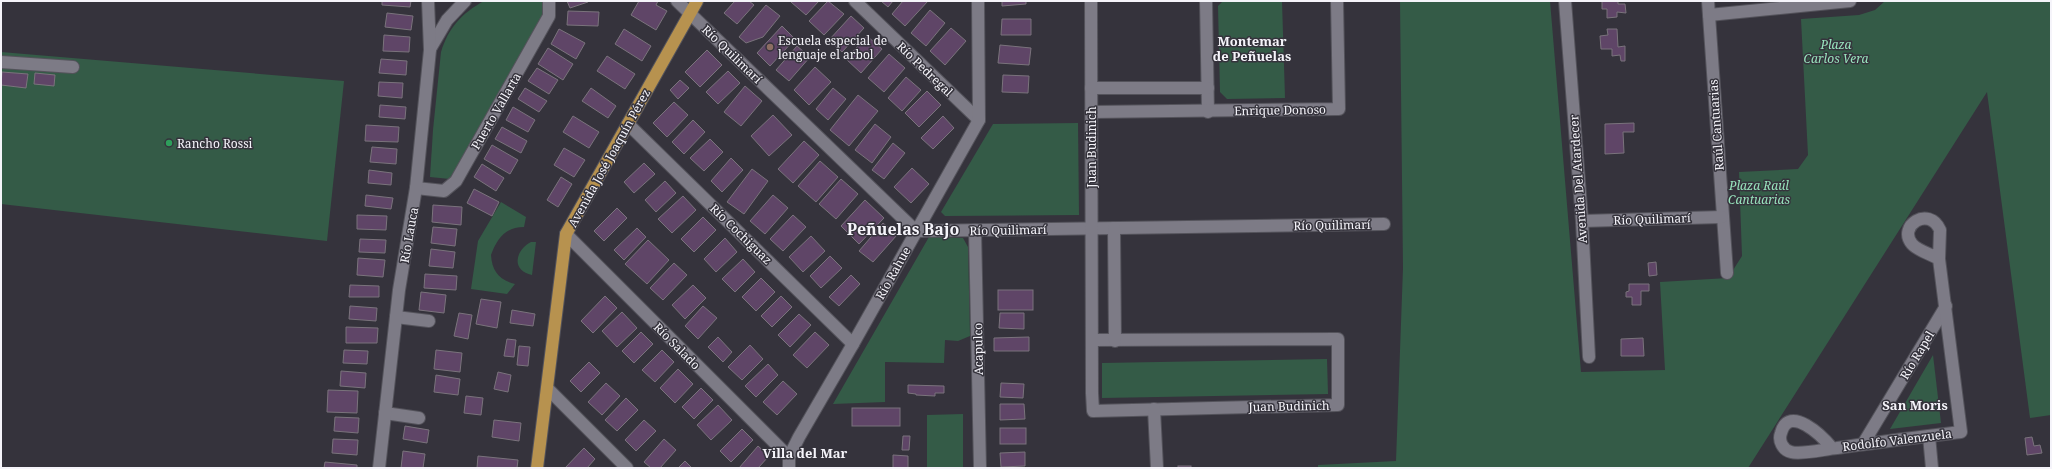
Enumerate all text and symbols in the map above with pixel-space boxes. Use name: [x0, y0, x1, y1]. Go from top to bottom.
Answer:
street label: Río Quilimarí: [698, 21, 766, 87]
place label: Escuela especial de lenguaje el arbol: [778, 32, 887, 63]
district label: Montemar de Peñuelas: [1213, 32, 1291, 65]
park label: Plaza Carlos Vera: [1804, 36, 1869, 67]
street label: Río Pedregal: [893, 38, 957, 100]
marker: Escuela especial de lenguaje el arbol: [765, 42, 775, 52]
street label: Puerto Vallarta: [467, 69, 525, 153]
street label: Raúl Cantuarias: [1704, 79, 1728, 171]
street label: Avenida José Joaquín Pérez: [564, 86, 654, 230]
street label: Enrique Donoso: [1234, 101, 1326, 119]
street label: Juan Budinich: [1083, 106, 1100, 189]
street label: Avenida Del Atardecer: [1565, 114, 1591, 244]
place label: Rancho Rossi: [177, 135, 253, 152]
marker: Rancho Rossi: [164, 138, 174, 148]
park label: Plaza Raúl Cantuarias: [1728, 177, 1790, 208]
street label: Río Cochiguaz: [706, 200, 776, 268]
street label: Río Lauca: [396, 206, 422, 264]
street label: Río Quilimarí: [1613, 209, 1691, 229]
street label: Río Quilimarí: [1293, 216, 1371, 234]
district label: Peñuelas Bajo: [847, 218, 959, 240]
street label: Río Quilimarí: [969, 221, 1047, 239]
street label: Río Rahue: [871, 243, 915, 303]
street label: Río Salado: [650, 319, 704, 373]
street label: Acapulco: [969, 323, 987, 375]
street label: Río Rapel: [1896, 327, 1938, 382]
district label: San Moris: [1882, 396, 1948, 414]
street label: Juan Budinich: [1247, 397, 1330, 415]
street label: Rodolfo Valenzuela: [1841, 425, 1953, 455]
district label: Villa del Mar: [763, 444, 848, 462]

